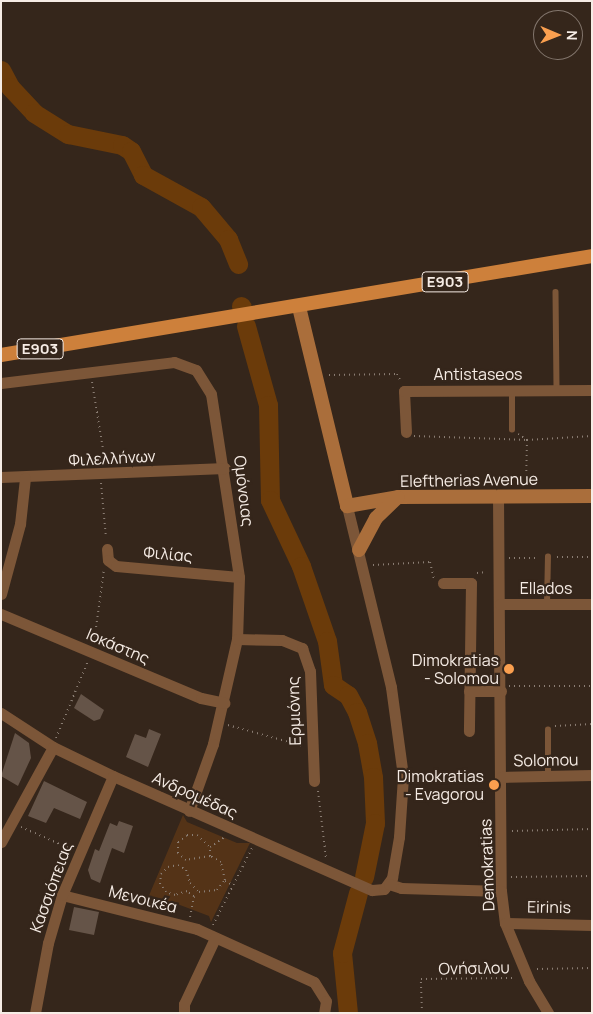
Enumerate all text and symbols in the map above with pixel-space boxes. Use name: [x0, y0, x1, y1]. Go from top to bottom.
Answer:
north arrow: [533, 10, 583, 60]
text: N: [563, 30, 582, 40]
road number: E903: [421, 270, 469, 294]
road number: E903: [16, 336, 64, 362]
street label: Antistaseos: [433, 364, 523, 384]
street label: Φιλελλήνων: [68, 446, 156, 470]
street label: Ομόνοιας: [230, 454, 258, 528]
street label: Eleftherias Avenue: [400, 469, 538, 491]
street label: Φιλίας: [143, 542, 193, 566]
street label: Ellados: [520, 578, 572, 598]
street label: Ιοκάστης: [84, 624, 152, 668]
place label: Dimokratias - Solomou: [412, 650, 499, 688]
marker: Dimokratias - Solomou: [503, 663, 515, 675]
street label: Ερμιόνης: [283, 676, 305, 746]
street label: Solomou: [513, 750, 579, 770]
place label: Dimokratias - Evagorou: [397, 766, 484, 804]
street label: Ανδρομέδας: [149, 768, 241, 822]
marker: Dimokratias - Evagorou: [488, 779, 500, 791]
street label: Demokratias: [476, 818, 498, 912]
street label: Κασσιόπειας: [26, 839, 76, 935]
street label: Μενοικέα: [107, 881, 179, 917]
street label: Eirinis: [527, 897, 571, 917]
street label: Ονήσιλου: [438, 958, 510, 978]

